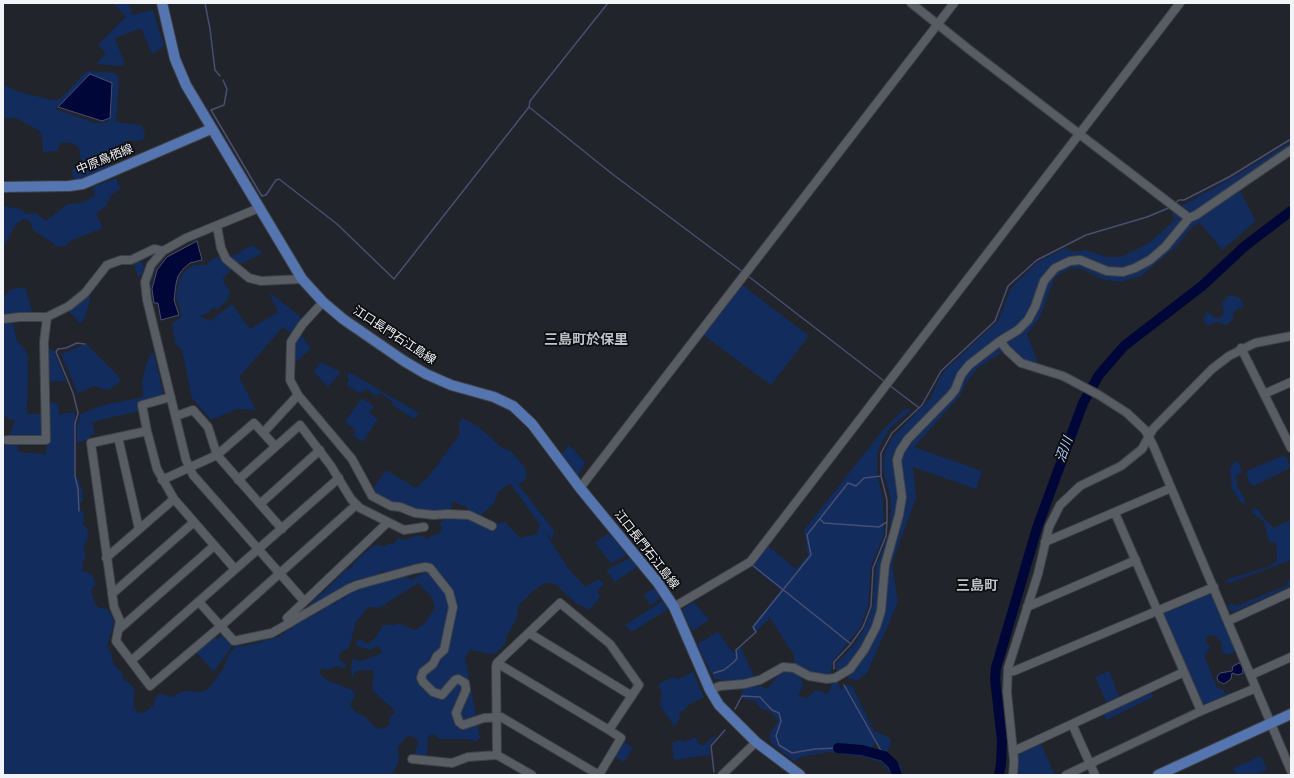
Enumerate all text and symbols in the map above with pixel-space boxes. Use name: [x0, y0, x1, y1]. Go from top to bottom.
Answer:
street label: 中原鳥栖線: [74, 142, 136, 178]
street label: 江口長門石江島線: [350, 304, 438, 368]
district label: 三島町於保里: [544, 333, 628, 349]
water label: 沼川: [1053, 435, 1077, 465]
street label: 江口長門石江島線: [611, 508, 681, 592]
district label: 三島町: [956, 579, 998, 595]

